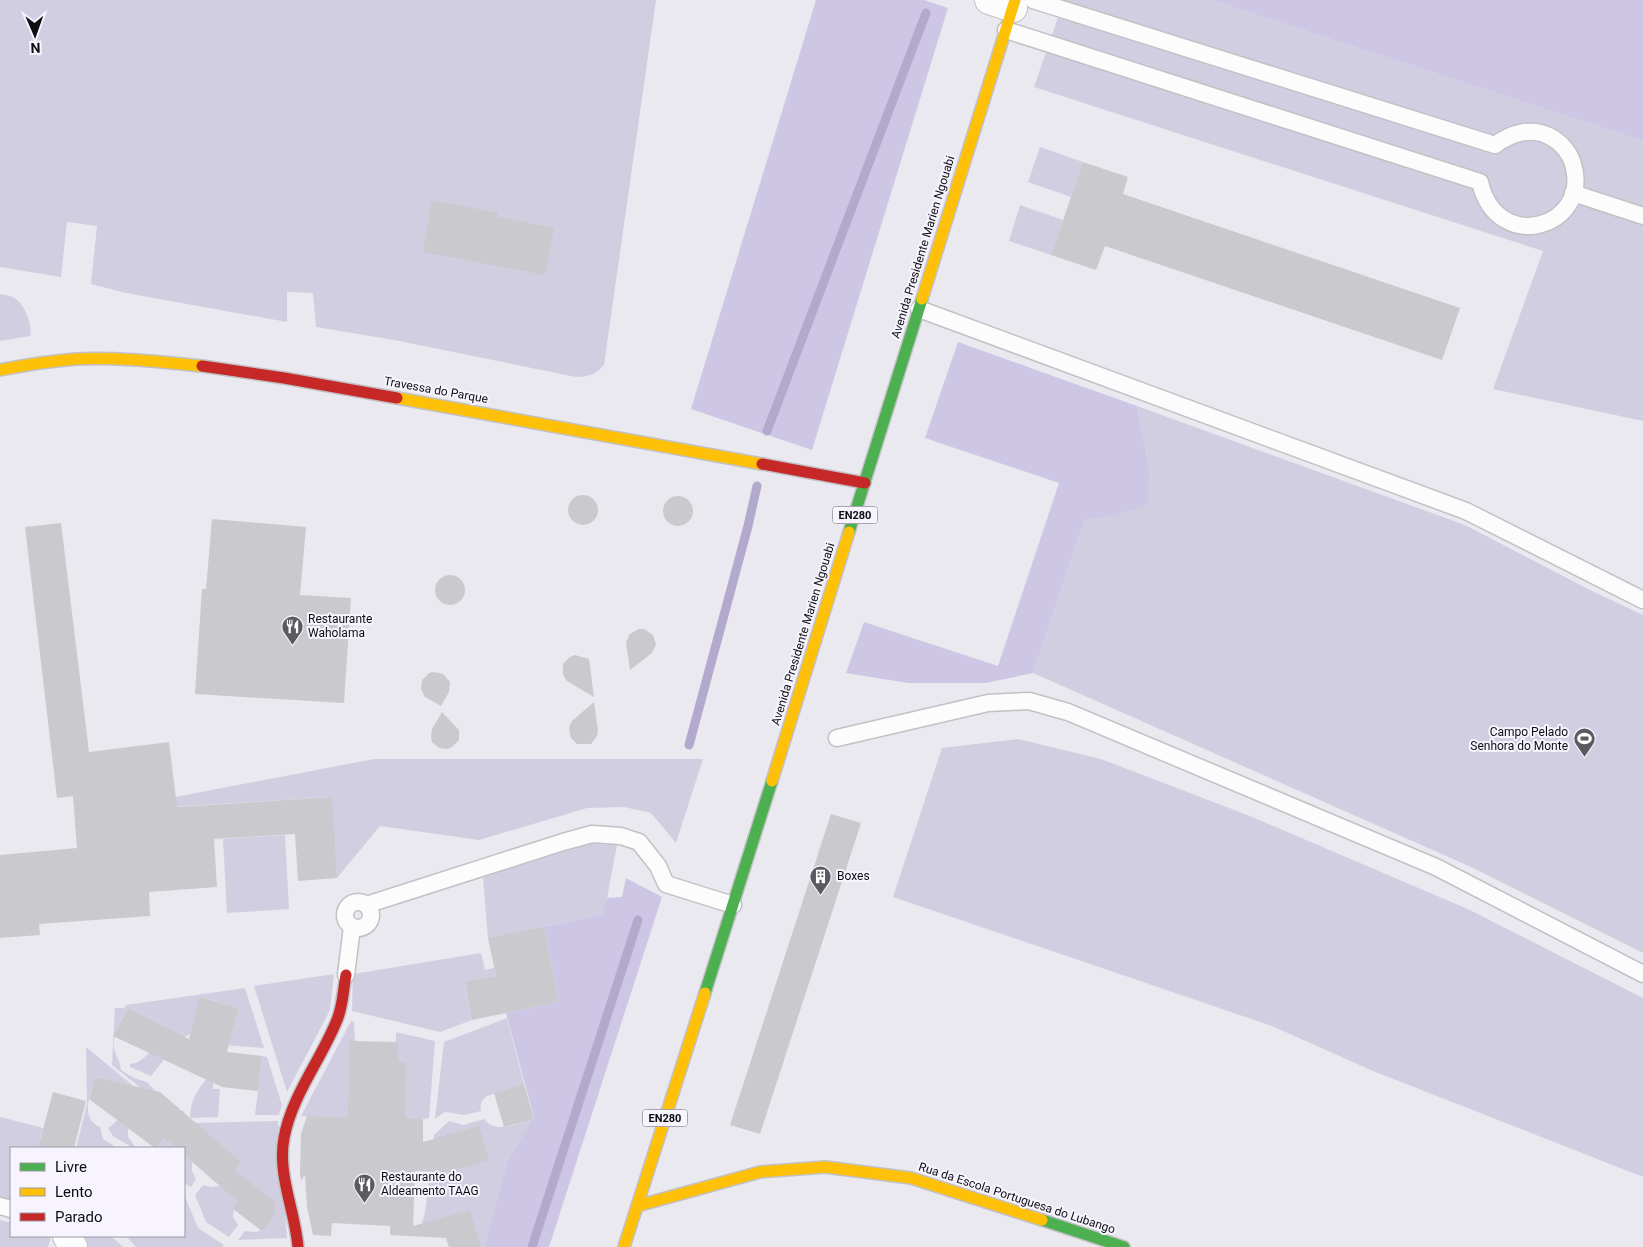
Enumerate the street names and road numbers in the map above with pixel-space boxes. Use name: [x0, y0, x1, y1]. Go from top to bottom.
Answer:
street label: Avenida Presidente Marien Ngouabi: [888, 154, 958, 340]
street label: Travessa do Parque: [383, 374, 489, 406]
road number: EN280: [832, 506, 878, 524]
street label: Avenida Presidente Marien Ngouabi: [768, 541, 838, 727]
road number: EN280: [642, 1110, 688, 1126]
street label: Rua da Escola Portuguesa do Lubango: [917, 1160, 1117, 1237]

